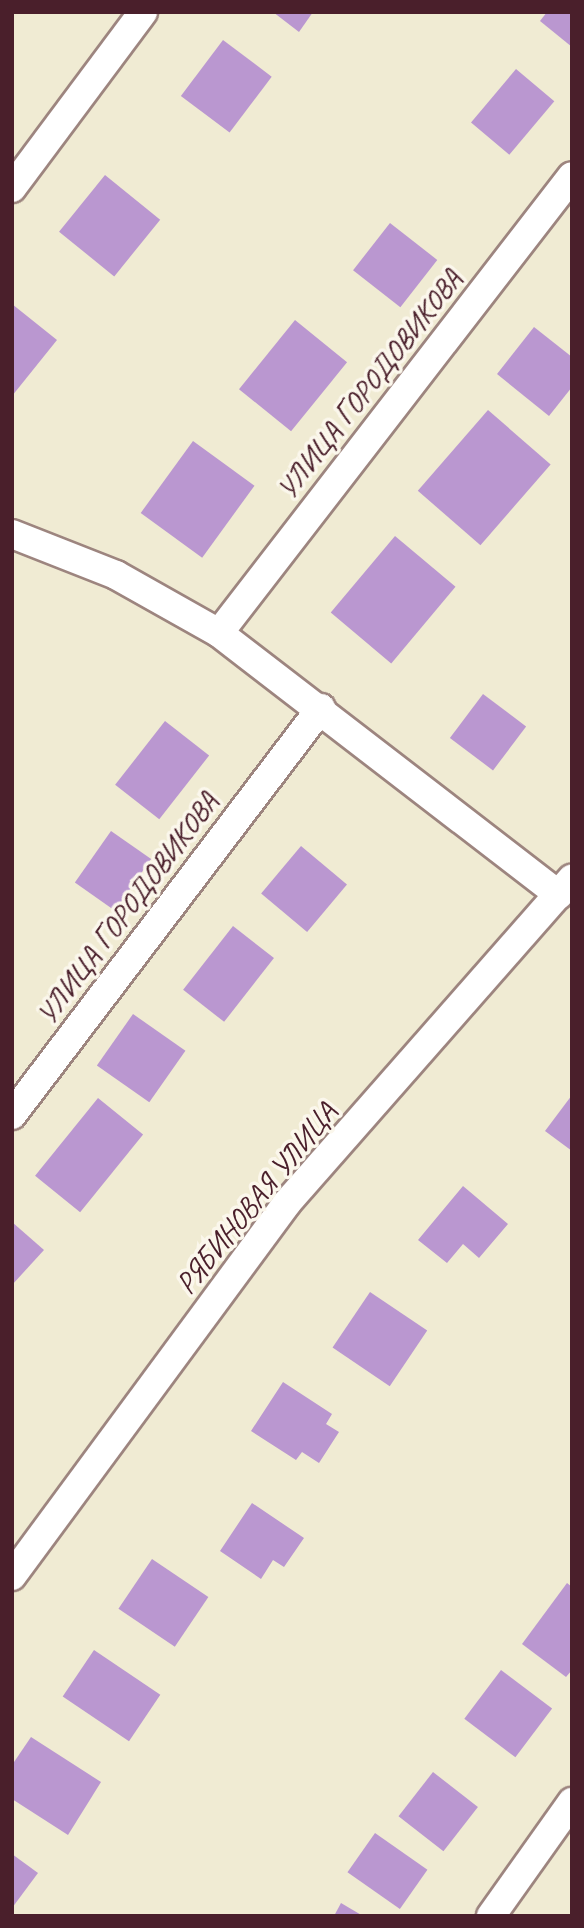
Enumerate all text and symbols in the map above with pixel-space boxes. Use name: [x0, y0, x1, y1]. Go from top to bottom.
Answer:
street label: УЛИЦА ГОРОДОВИКОВА: [268, 262, 470, 506]
street label: УЛИЦА ГОРОДОВИКОВА: [28, 785, 226, 1031]
street label: РЯБИНОВАЯ УЛИЦА: [168, 1095, 344, 1301]

